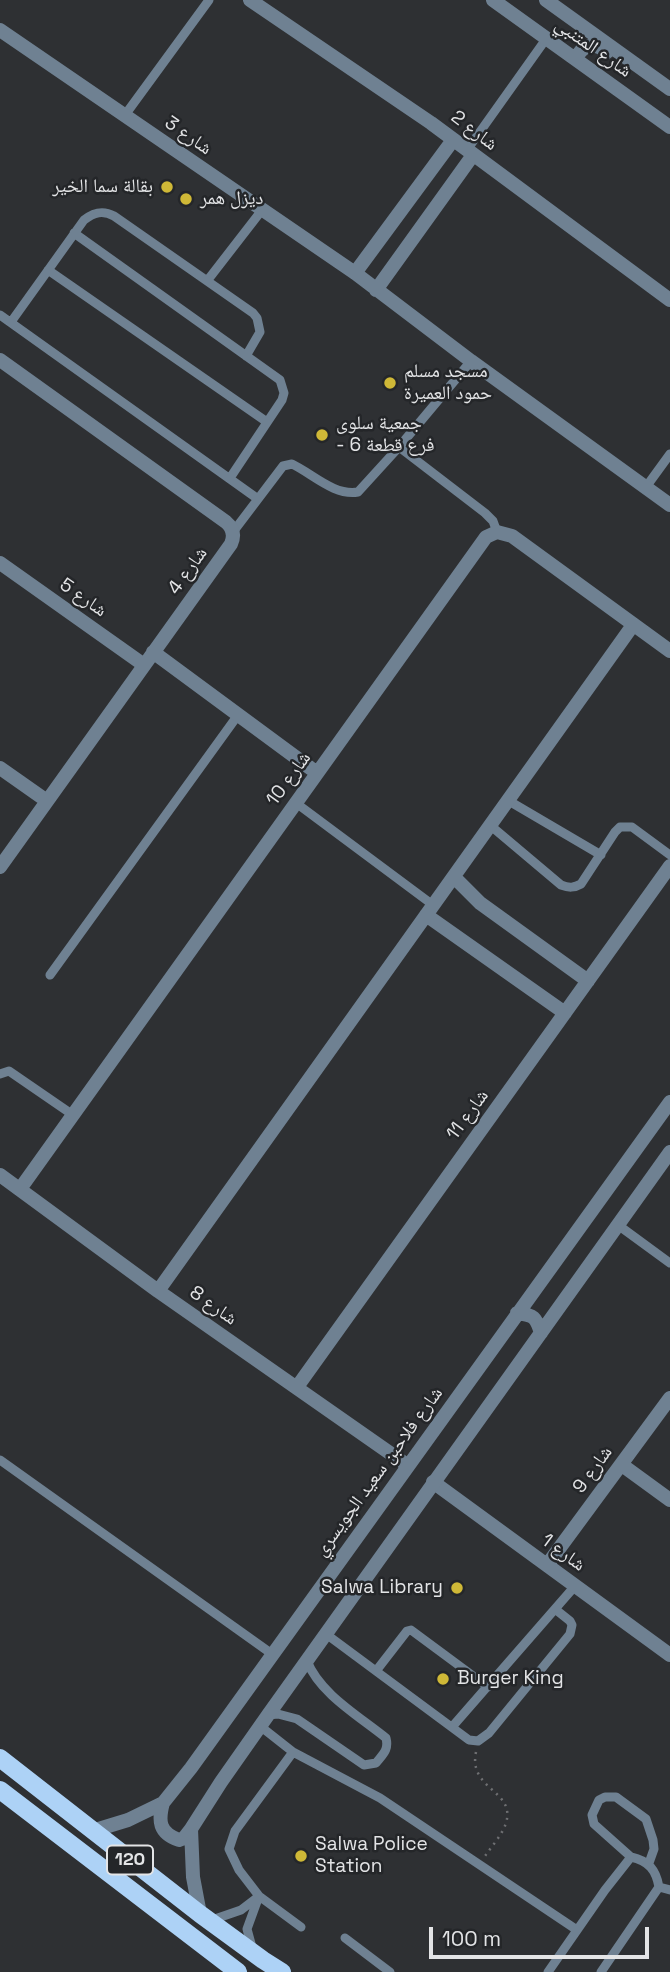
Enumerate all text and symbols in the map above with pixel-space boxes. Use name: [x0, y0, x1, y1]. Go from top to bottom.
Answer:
street label: شارع المتنبي: [550, 13, 636, 83]
street label: شارع 2: [446, 106, 502, 156]
street label: شارع 3: [160, 112, 216, 160]
place label: بقالة سما الخير: [52, 176, 153, 198]
marker: بقالة سما الخير: [159, 179, 175, 195]
place label: ديزل همر: [200, 188, 263, 210]
marker: ديزل همر: [178, 191, 194, 207]
place label: مسجد مسلم حمود العميرة: [404, 361, 492, 405]
marker: مسجد مسلم حمود العميرة: [382, 375, 398, 391]
place label: جمعية سلوى - فرع قطعة 6: [336, 413, 434, 457]
marker: جمعية سلوى - فرع قطعة 6: [314, 427, 330, 443]
street label: شارع 4: [163, 543, 213, 599]
street label: شارع 5: [55, 574, 111, 622]
street label: شارع 10: [262, 748, 316, 810]
street label: شارع 11: [442, 1085, 494, 1145]
street label: شارع 8: [185, 1282, 241, 1330]
street label: شارع فلاحبن سعيد الجويسري: [310, 1383, 448, 1561]
street label: شارع 9: [568, 1442, 618, 1498]
street label: شارع 1: [537, 1529, 589, 1577]
place label: Salwa Library: [321, 1577, 443, 1599]
marker: Salwa Library: [449, 1580, 465, 1596]
place label: Burger King: [457, 1668, 564, 1690]
marker: Burger King: [435, 1671, 451, 1687]
place label: Salwa Police Station: [315, 1834, 428, 1878]
road number: 120: [107, 1846, 153, 1874]
marker: Salwa Police Station: [293, 1848, 309, 1864]
scale bar: [432, 1912, 652, 1956]
text: 100 m: [442, 1925, 501, 1952]

